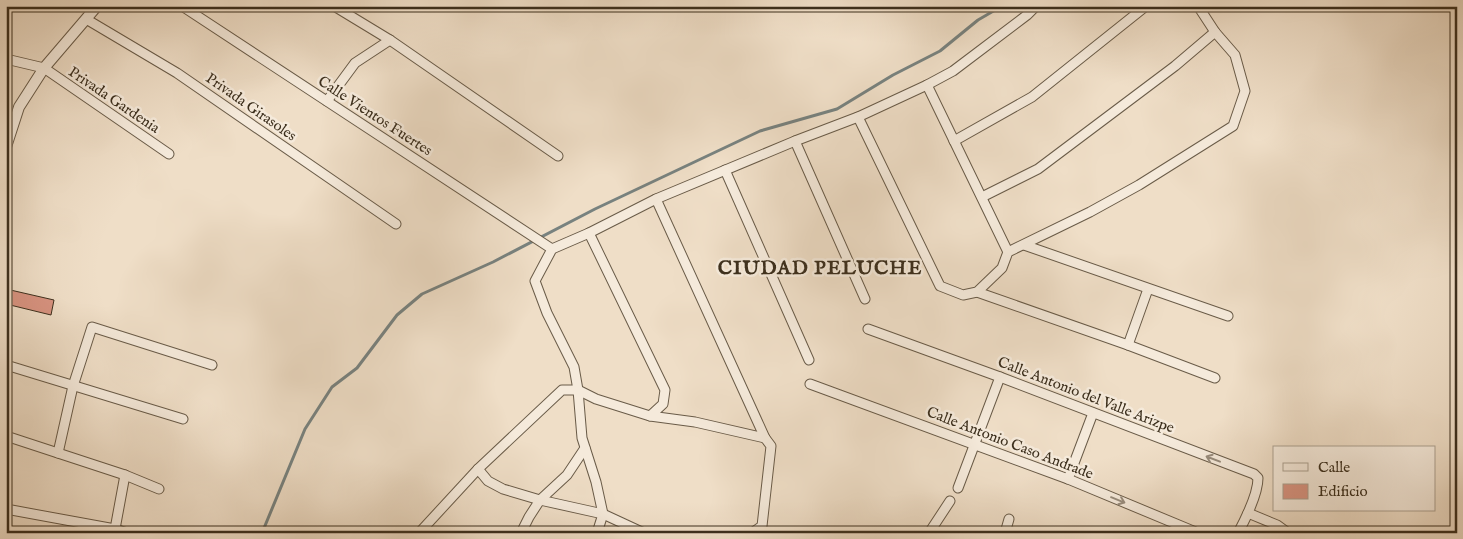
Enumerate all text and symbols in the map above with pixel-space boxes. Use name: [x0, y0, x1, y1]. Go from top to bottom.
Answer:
street label: Privada Gardenia: [65, 62, 164, 138]
street label: Privada Girasoles: [202, 69, 300, 145]
street label: Calle Vientos Fuertes: [314, 72, 436, 160]
district label: CIUDAD PELUCHE: [718, 256, 922, 281]
street label: Calle Antonio del Valle Arizpe: [995, 353, 1177, 438]
street label: Calle Antonio Caso Andrade: [924, 402, 1096, 484]
legend: [1273, 446, 1436, 512]
one-way arrow: [1206, 454, 1221, 463]
text: Calle: [1318, 458, 1350, 477]
text: Edificio: [1318, 482, 1368, 501]
one-way arrow: [1110, 495, 1125, 505]

